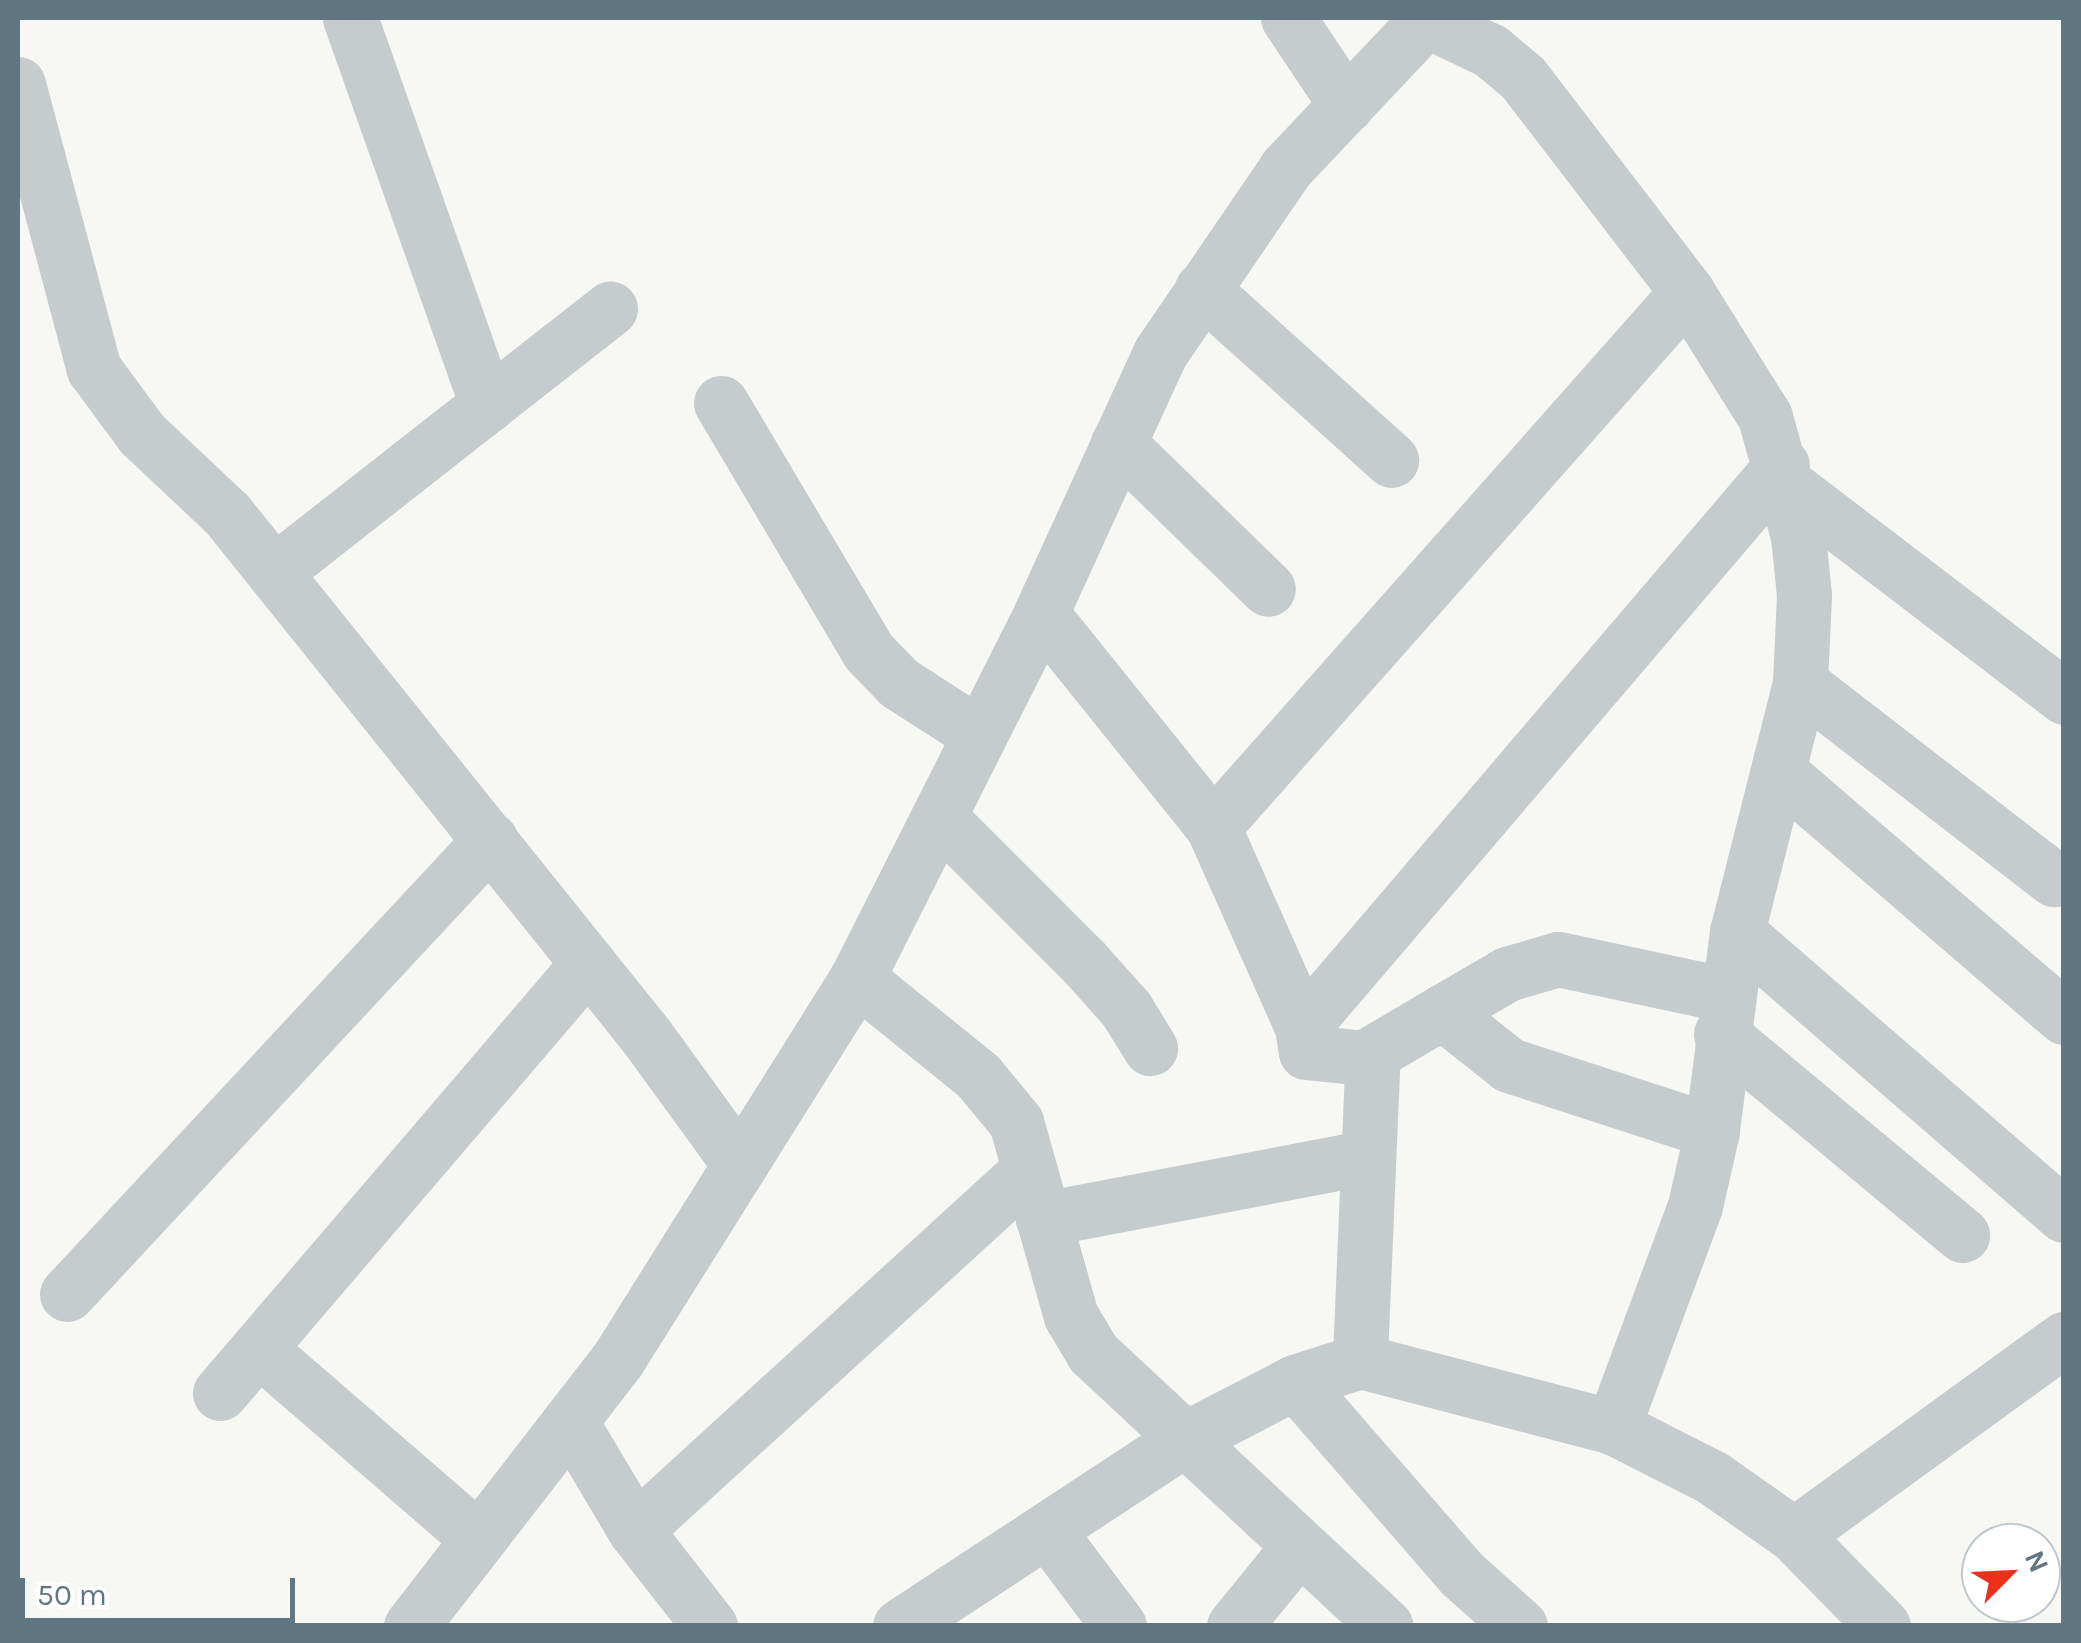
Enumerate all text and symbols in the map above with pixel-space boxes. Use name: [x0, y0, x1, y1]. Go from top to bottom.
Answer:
north arrow: [1961, 1523, 2061, 1623]
text: N: [2018, 1546, 2056, 1577]
scale bar: [25, 1558, 300, 1620]
text: 50 m: [37, 1577, 107, 1613]

